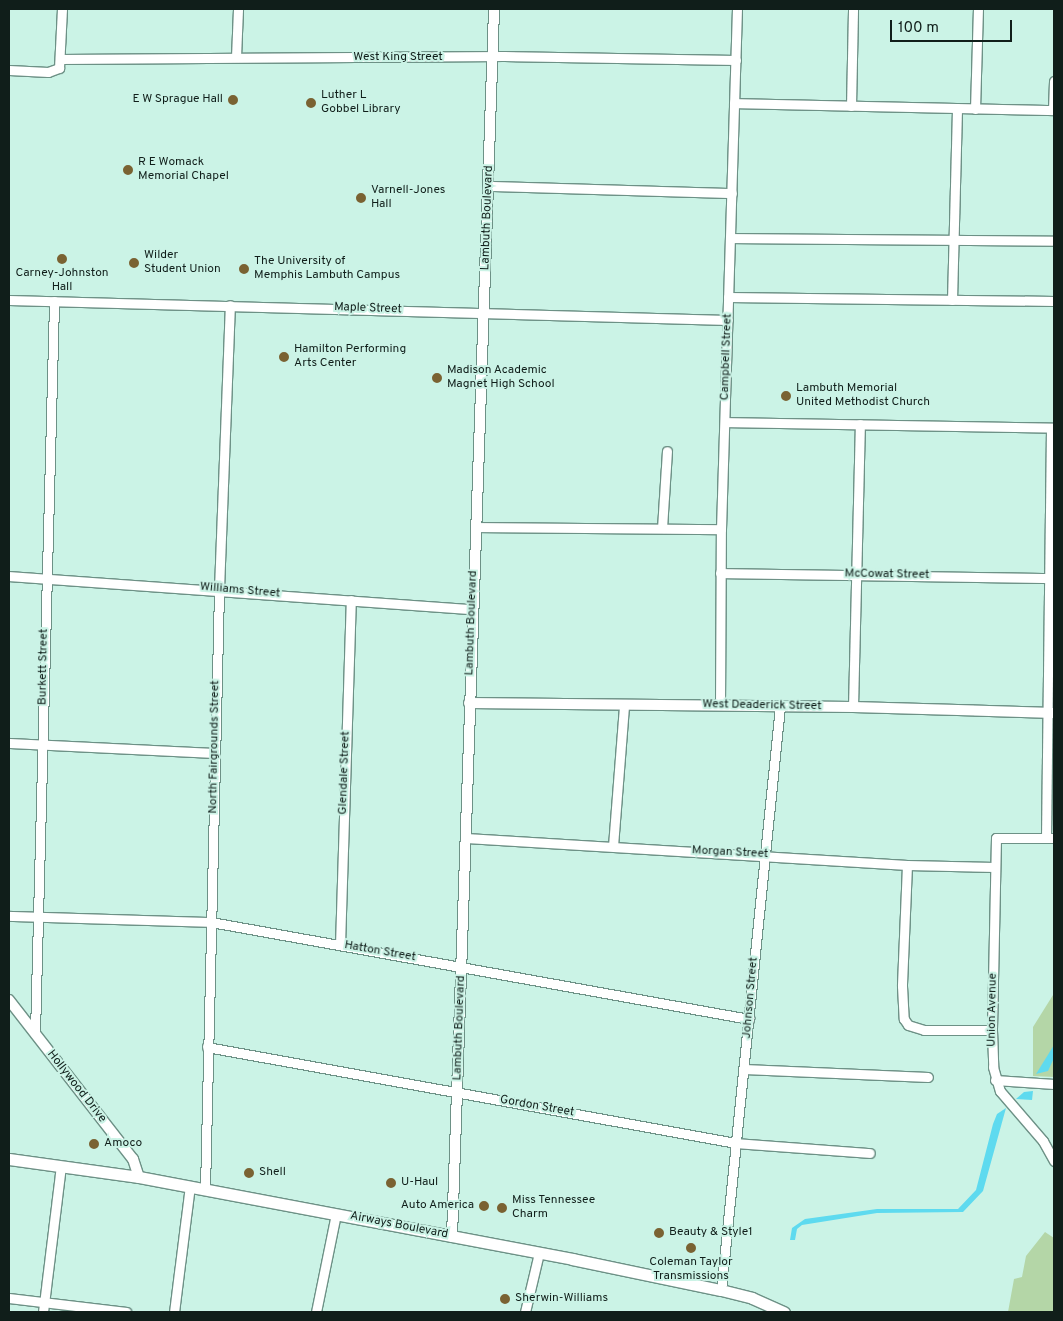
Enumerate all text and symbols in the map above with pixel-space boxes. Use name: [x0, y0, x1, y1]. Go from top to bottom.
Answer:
scale bar: [893, 10, 1016, 42]
text: 100 m: [898, 19, 939, 38]
street label: West King Street: [353, 51, 443, 65]
place label: Luther L Gobbel Library: [321, 89, 401, 117]
place label: E W Sprague Hall: [132, 93, 223, 107]
marker: E W Sprague Hall: [227, 94, 239, 106]
marker: Luther L Gobbel Library: [305, 97, 317, 109]
place label: R E Womack Memorial Chapel: [138, 156, 229, 184]
marker: R E Womack Memorial Chapel: [122, 164, 134, 176]
street label: Lambuth Boulevard: [479, 165, 497, 271]
place label: Varnell-Jones Hall: [371, 184, 445, 212]
marker: Varnell-Jones Hall: [355, 192, 367, 204]
place label: Wilder Student Union: [144, 249, 221, 277]
marker: Carney-Johnston Hall: [56, 253, 68, 265]
place label: The University of Memphis Lambuth Campus: [254, 255, 400, 283]
marker: Wilder Student Union: [128, 257, 140, 269]
marker: The University of Memphis Lambuth Campus: [238, 263, 250, 275]
place label: Carney-Johnston Hall: [15, 267, 109, 295]
street label: Maple Street: [334, 301, 402, 317]
street label: Campbell Street: [718, 313, 736, 401]
place label: Hamilton Performing Arts Center: [294, 343, 406, 371]
marker: Hamilton Performing Arts Center: [278, 351, 290, 363]
place label: Madison Academic Magnet High School: [447, 364, 555, 392]
marker: Madison Academic Magnet High School: [431, 372, 443, 384]
place label: Lambuth Memorial United Methodist Church: [796, 382, 930, 410]
marker: Lambuth Memorial United Methodist Church: [780, 390, 792, 402]
street label: McCowat Street: [844, 567, 930, 583]
street label: Lambuth Boulevard: [463, 570, 481, 676]
street label: Williams Street: [199, 580, 281, 602]
street label: Burkett Street: [36, 629, 52, 705]
street label: North Fairgrounds Street: [207, 680, 223, 814]
street label: West Deaderick Street: [702, 698, 822, 714]
street label: Glendale Street: [336, 731, 354, 815]
street label: Morgan Street: [691, 844, 769, 862]
street label: Hatton Street: [343, 939, 417, 965]
street label: Johnson Street: [740, 957, 762, 1039]
street label: Union Avenue: [985, 973, 1001, 1047]
street label: Lambuth Boulevard: [451, 975, 469, 1081]
street label: Hollywood Drive: [43, 1048, 109, 1126]
street label: Gordon Street: [499, 1093, 575, 1121]
place label: Amoco: [104, 1137, 142, 1151]
marker: Amoco: [88, 1138, 100, 1150]
place label: Shell: [259, 1166, 286, 1180]
marker: Shell: [243, 1167, 255, 1179]
place label: U-Haul: [401, 1176, 438, 1190]
marker: U-Haul: [385, 1177, 397, 1189]
place label: Miss Tennessee Charm: [512, 1194, 596, 1222]
place label: Auto America: [400, 1199, 474, 1213]
marker: Auto America: [478, 1200, 490, 1212]
marker: Miss Tennessee Charm: [496, 1202, 508, 1214]
street label: Airways Boulevard: [349, 1209, 449, 1243]
place label: Beauty & Style1: [669, 1226, 753, 1240]
marker: Beauty & Style1: [653, 1227, 665, 1239]
marker: Coleman Taylor Transmissions: [685, 1242, 697, 1254]
place label: Coleman Taylor Transmissions: [649, 1256, 733, 1284]
place label: Sherwin-Williams: [515, 1292, 608, 1306]
marker: Sherwin-Williams: [499, 1293, 511, 1305]

